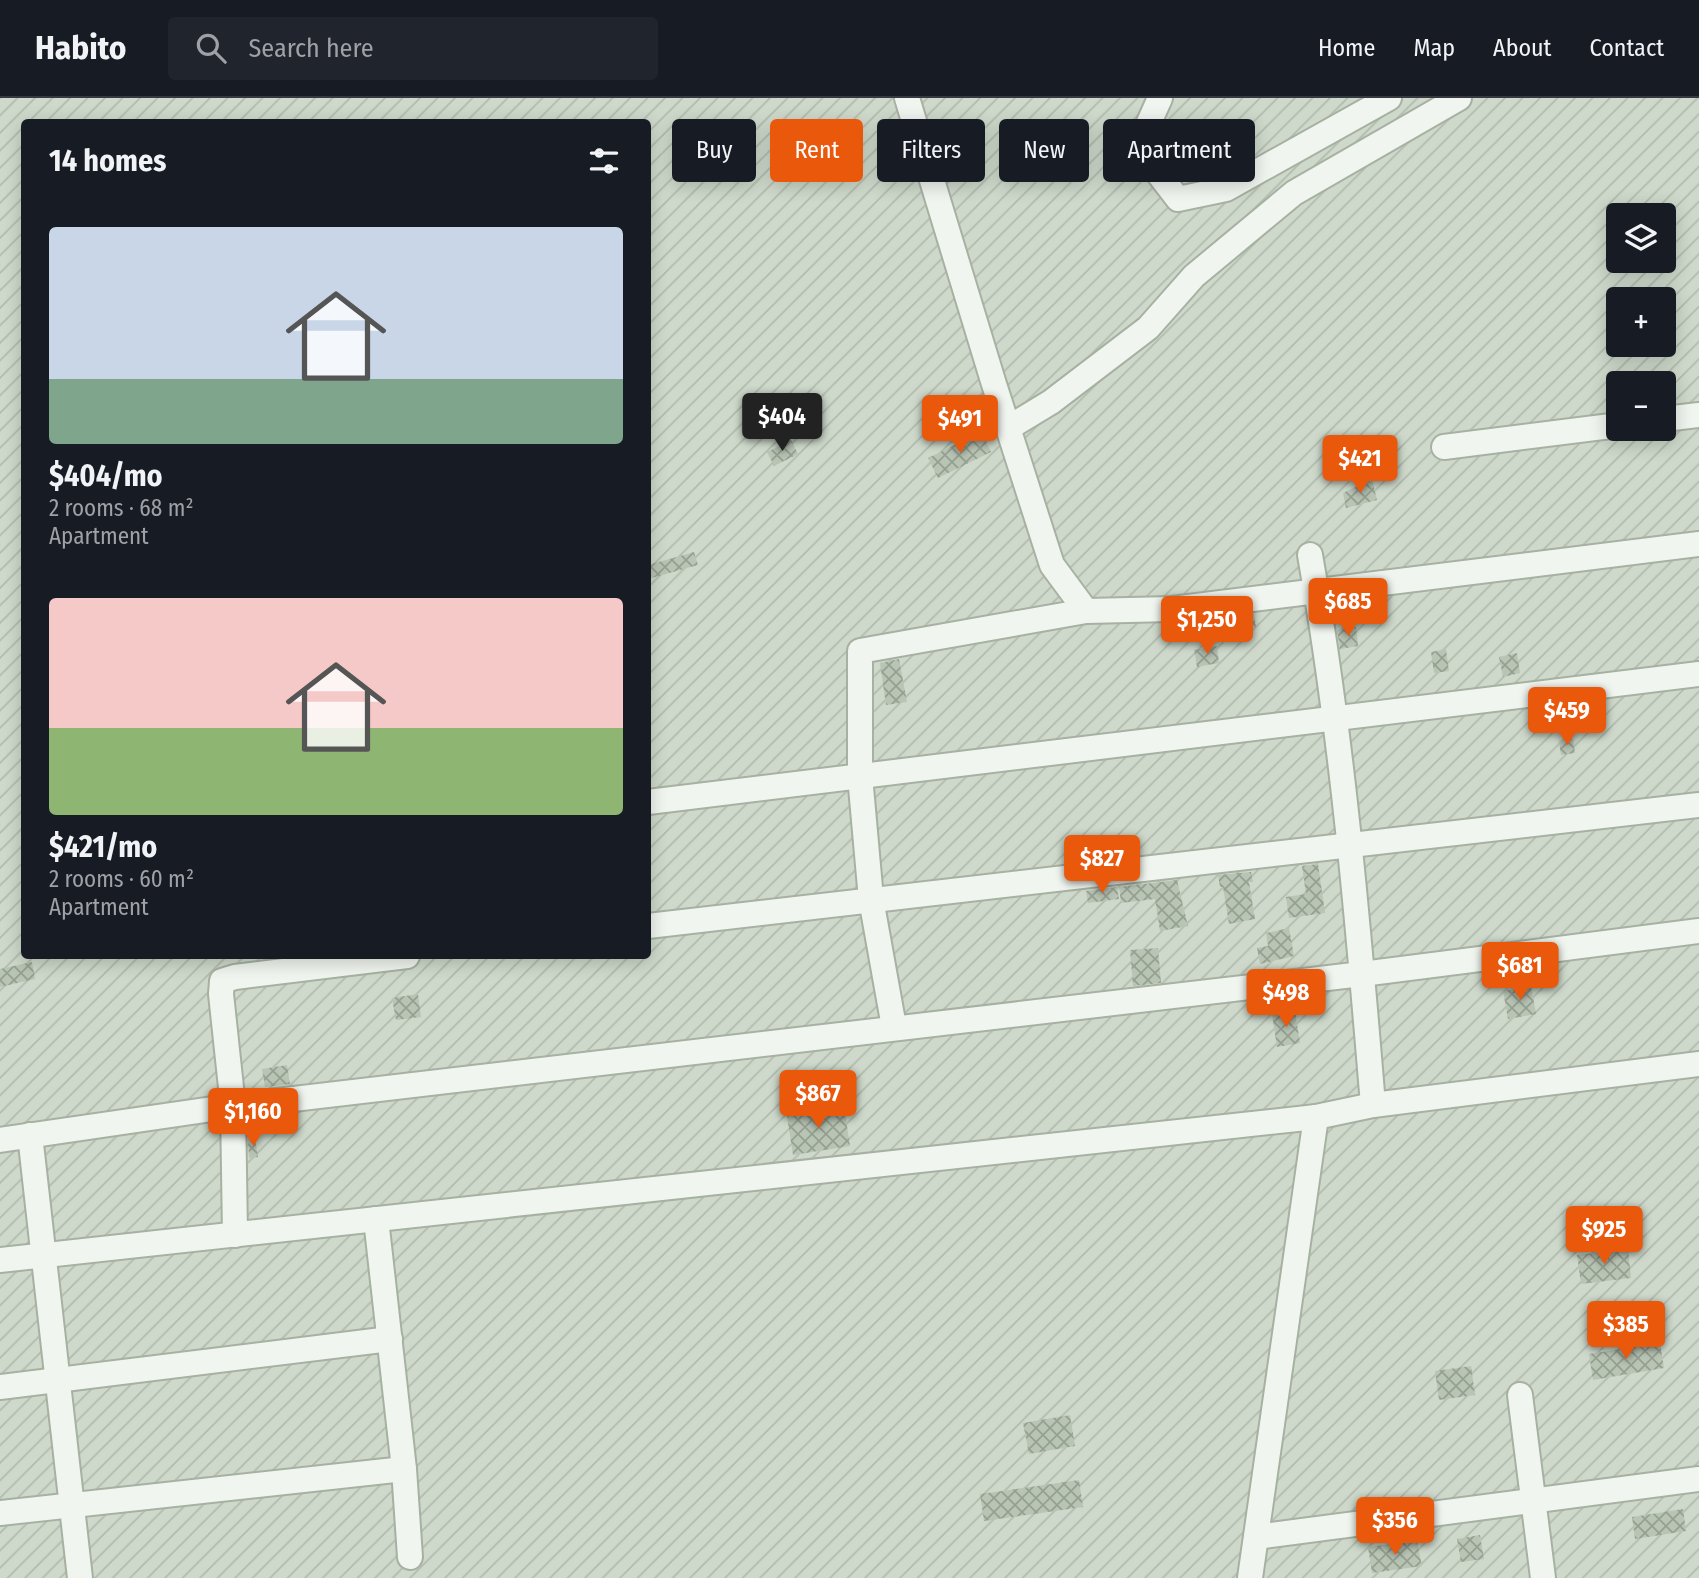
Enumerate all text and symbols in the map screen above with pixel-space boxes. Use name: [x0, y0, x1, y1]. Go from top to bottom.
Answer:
search box: [168, 17, 658, 80]
text: Habito: [35, 28, 126, 68]
icon: search: [192, 29, 230, 67]
text: Search here: [248, 33, 374, 64]
text: Home: [1318, 34, 1375, 62]
text: Map: [1413, 34, 1455, 62]
text: About: [1493, 34, 1551, 62]
text: Contact: [1589, 34, 1664, 62]
chip: Buy: [672, 119, 756, 182]
chip: Rent: [770, 119, 863, 182]
chip: Filters: [877, 119, 985, 182]
chip: New: [999, 119, 1089, 182]
chip: Apartment: [1103, 119, 1255, 182]
icon: filters: [585, 142, 623, 180]
text: 14 homes: [49, 143, 166, 179]
map controls: [1606, 203, 1676, 441]
button: layers: [1606, 203, 1676, 273]
icon: home: [273, 273, 399, 399]
button: +: [1606, 287, 1676, 357]
button: −: [1606, 371, 1676, 441]
pin: $404: [741, 394, 823, 453]
pin: $491: [919, 396, 1001, 455]
text: $404: [758, 402, 806, 430]
text: $491: [938, 404, 982, 432]
pin: $421: [1319, 436, 1401, 495]
text: $421: [1338, 444, 1382, 472]
text: $404/mo: [49, 458, 163, 494]
text: 2 rooms · 68 m²: [49, 494, 194, 522]
text: Apartment: [49, 522, 149, 550]
pin: $685: [1307, 578, 1389, 638]
text: $685: [1325, 587, 1371, 615]
pin: $1,250: [1150, 596, 1264, 656]
text: $1,250: [1177, 605, 1237, 633]
icon: home: [273, 644, 399, 770]
pin: $459: [1526, 688, 1608, 747]
text: $459: [1544, 696, 1590, 724]
text: $421/mo: [49, 829, 157, 865]
pin: $827: [1061, 836, 1143, 895]
text: $827: [1080, 844, 1124, 872]
text: 2 rooms · 60 m²: [49, 865, 194, 893]
text: Apartment: [49, 893, 149, 921]
pin: $681: [1479, 942, 1561, 1002]
text: $681: [1498, 951, 1542, 979]
pin: $498: [1245, 970, 1327, 1029]
text: $498: [1263, 978, 1309, 1006]
pin: $867: [777, 1070, 859, 1130]
text: $867: [795, 1079, 841, 1107]
pin: $1,160: [196, 1088, 310, 1148]
text: $1,160: [224, 1097, 282, 1125]
pin: $925: [1563, 1206, 1645, 1266]
text: $925: [1582, 1215, 1626, 1243]
pin: $385: [1585, 1302, 1667, 1361]
text: $385: [1603, 1310, 1649, 1338]
pin: $356: [1354, 1498, 1436, 1557]
text: $356: [1372, 1506, 1418, 1534]

